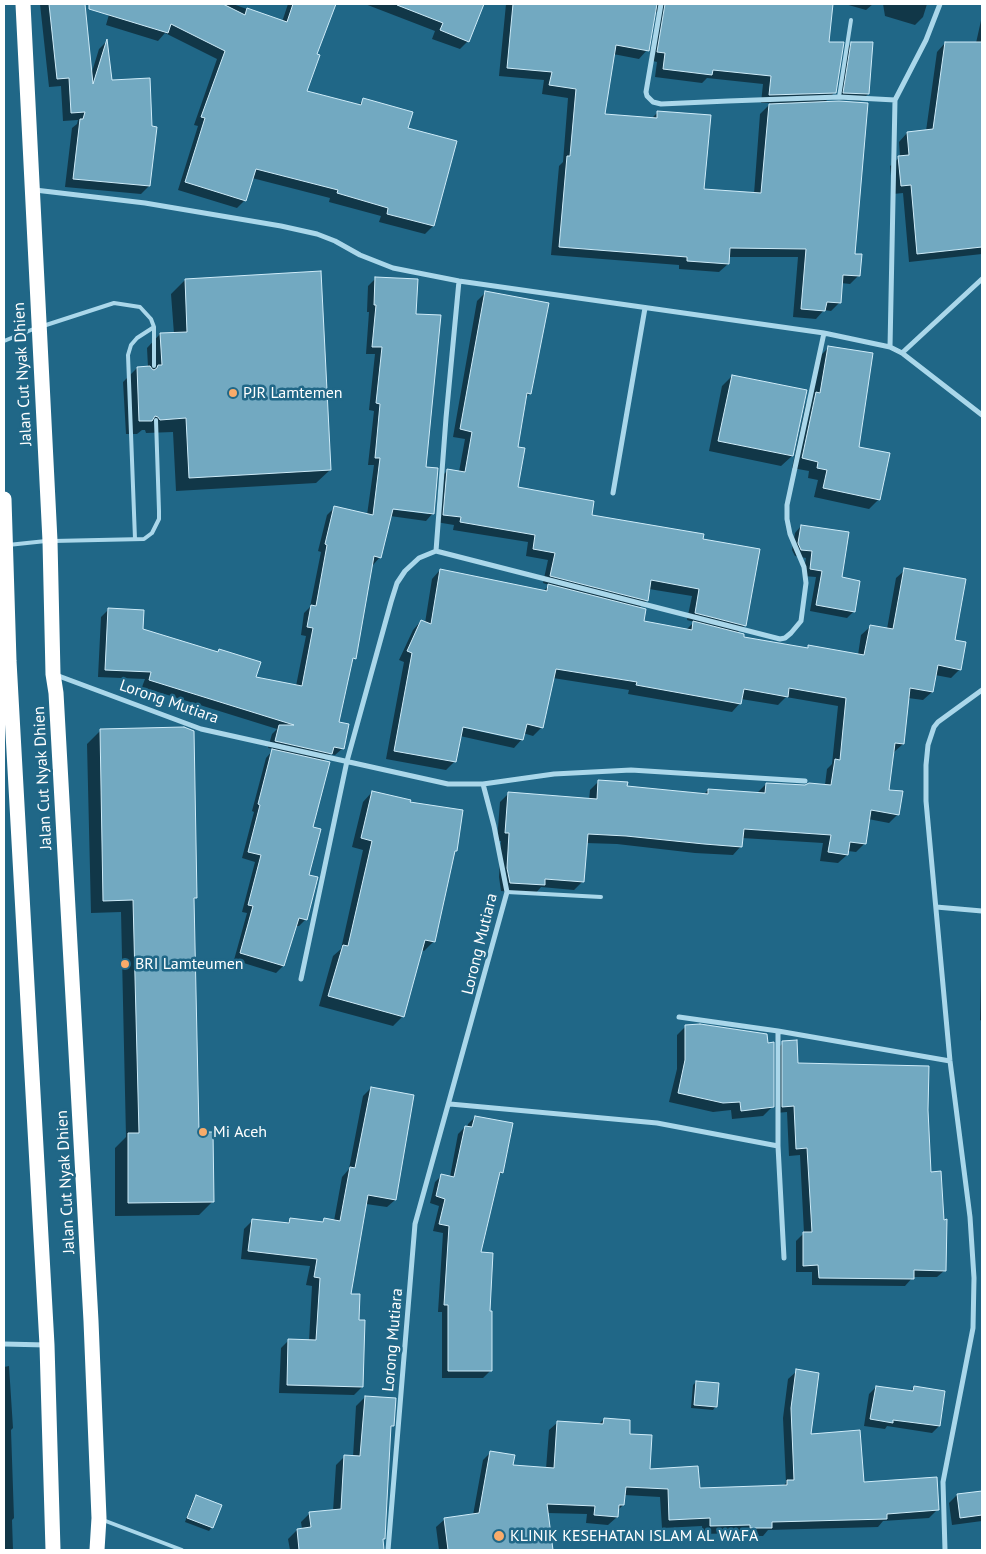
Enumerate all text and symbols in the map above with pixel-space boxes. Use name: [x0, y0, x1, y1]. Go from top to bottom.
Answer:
street label: Jalan Cut Nyak Dhien: [10, 302, 36, 446]
place label: PJR Lamtemen: [243, 383, 343, 403]
marker: PJR Lamtemen: [227, 387, 239, 399]
street label: Lorong Mutiara: [117, 676, 221, 728]
street label: Jalan Cut Nyak Dhien: [30, 706, 56, 850]
street label: Lorong Mutiara: [458, 891, 502, 997]
place label: BRI Lamteumen: [135, 954, 244, 974]
marker: BRI Lamteumen: [119, 958, 131, 970]
street label: Jalan Cut Nyak Dhien: [53, 1110, 79, 1254]
place label: Mi Aceh: [213, 1122, 267, 1142]
marker: Mi Aceh: [197, 1126, 209, 1138]
street label: Lorong Mutiara: [379, 1287, 407, 1393]
place label: KLINIK KESEHATAN ISLAM AL WAFA: [510, 1526, 758, 1546]
marker: KLINIK KESEHATAN ISLAM AL WAFA: [492, 1529, 506, 1543]

